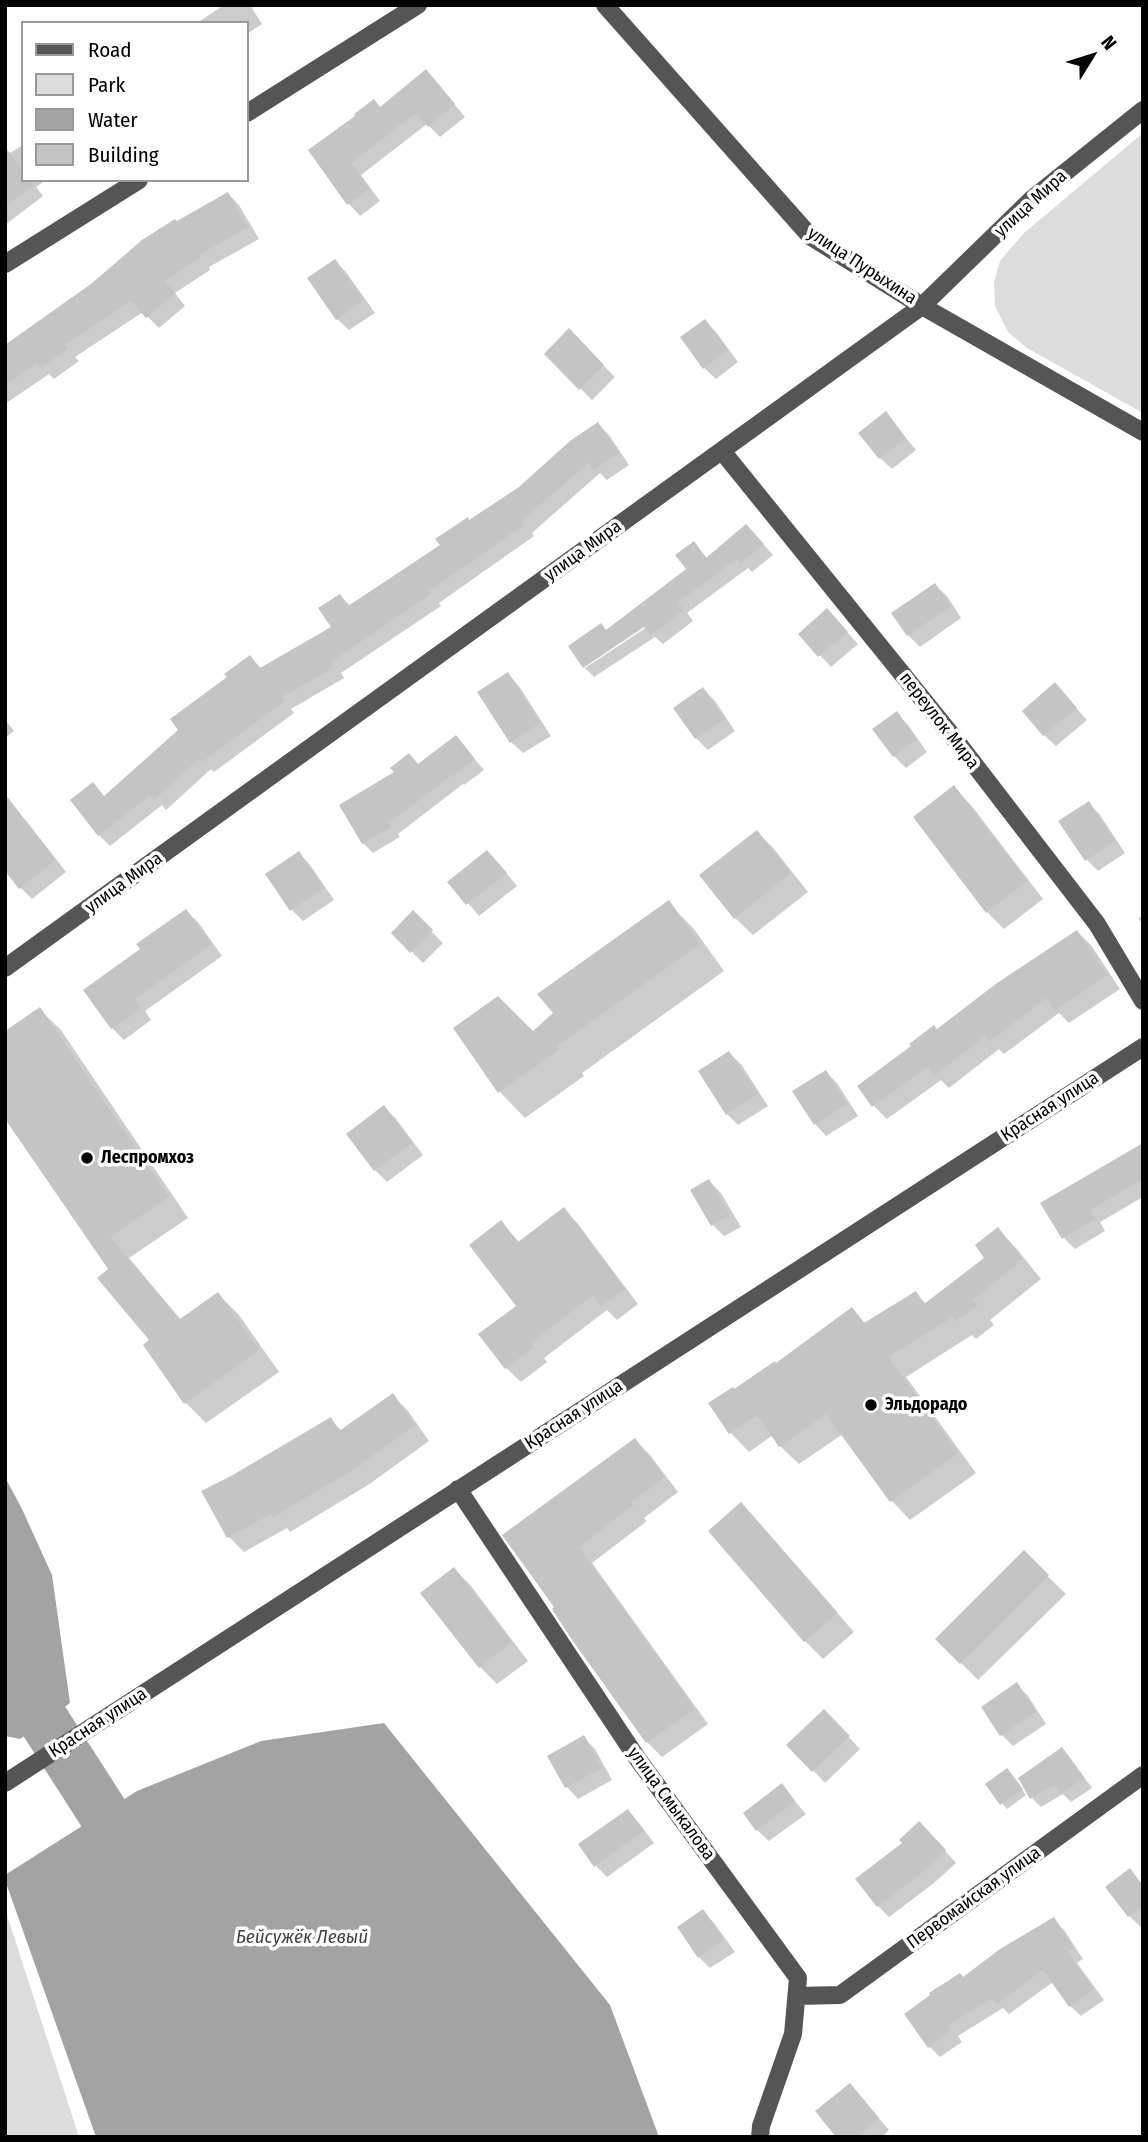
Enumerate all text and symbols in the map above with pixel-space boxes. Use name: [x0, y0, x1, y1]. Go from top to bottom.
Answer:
legend: [21, 21, 248, 182]
north arrow: [1057, 21, 1127, 91]
text: N: [1096, 31, 1122, 54]
text: Road: [88, 37, 132, 63]
text: Park: [88, 72, 125, 98]
text: Water: [88, 107, 138, 133]
text: Building: [88, 142, 159, 168]
street label: улица Мира: [990, 166, 1072, 242]
street label: улица Пурыхина: [803, 223, 921, 309]
street label: улица Мира: [540, 516, 626, 586]
street label: переулок Мира: [895, 668, 983, 774]
street label: улица Мира: [81, 848, 167, 918]
street label: Красная улица: [997, 1067, 1103, 1147]
place label: Леспромхоз: [101, 1147, 194, 1169]
marker: Леспромхоз: [79, 1150, 95, 1166]
street label: Красная улица: [521, 1375, 627, 1455]
place label: Эльдорадо: [885, 1394, 967, 1416]
marker: Эльдорадо: [863, 1397, 879, 1413]
street label: Красная улица: [45, 1683, 151, 1763]
street label: улица Смыкалова: [623, 1743, 719, 1865]
street label: Первомайская улица: [903, 1842, 1045, 1954]
water label: Бейсужёк Левый: [236, 1927, 368, 1949]

